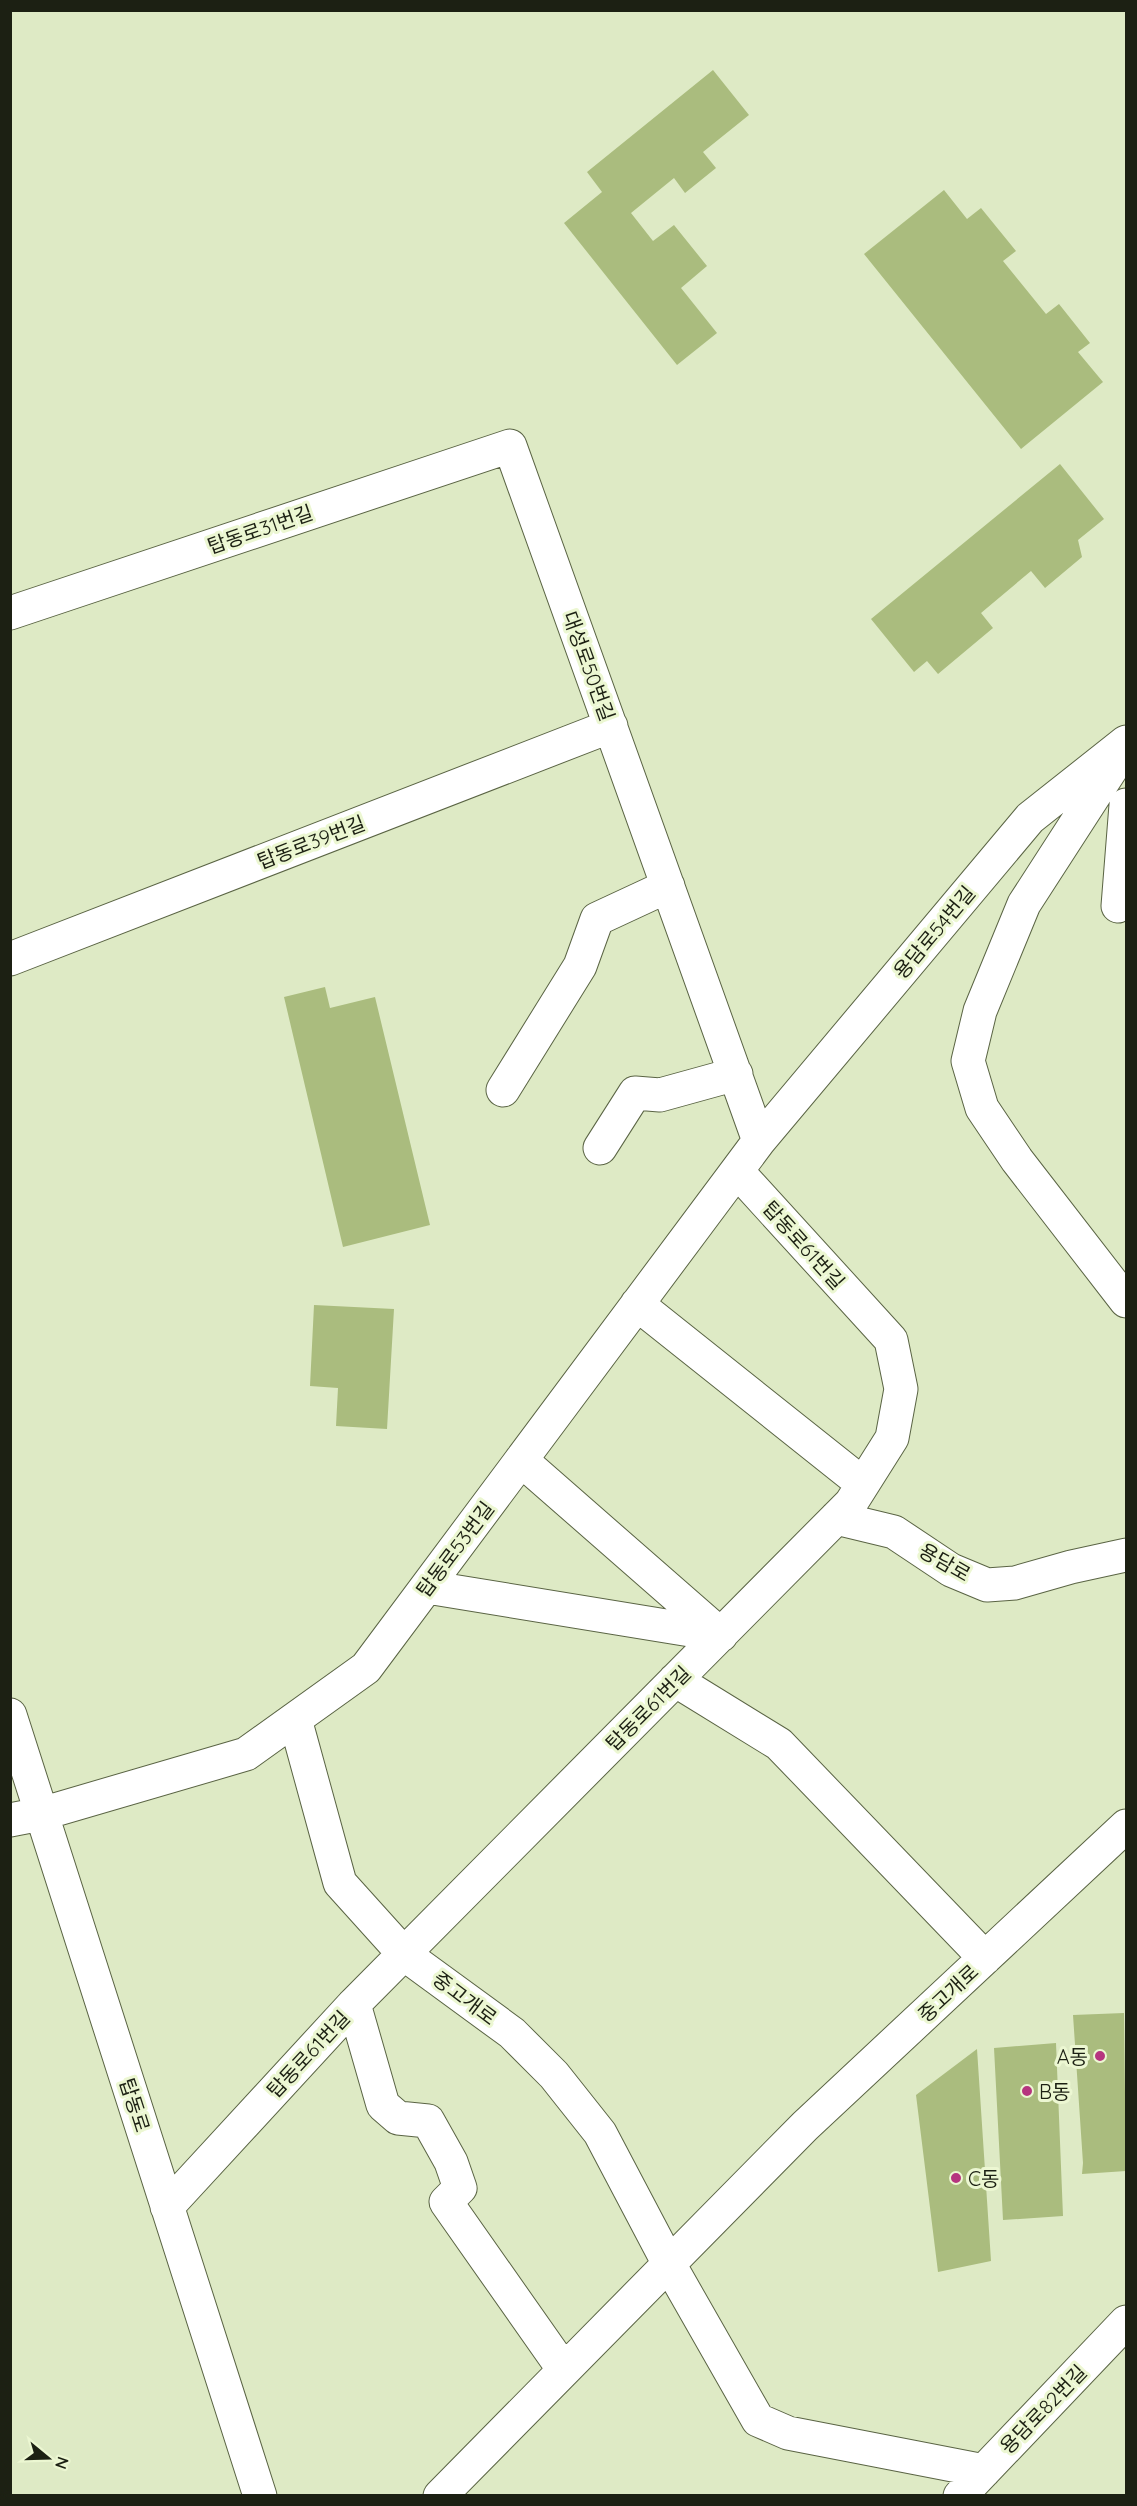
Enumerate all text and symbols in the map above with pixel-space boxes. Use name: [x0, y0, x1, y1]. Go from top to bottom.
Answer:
street label: 탑동로31번길: [204, 499, 316, 559]
street label: 대성로50번길: [558, 608, 620, 724]
street label: 탑동로39번길: [253, 810, 369, 874]
street label: 용담로54번길: [888, 881, 980, 983]
street label: 탑동로61번길: [758, 1196, 850, 1294]
street label: 탑동로53번길: [411, 1496, 499, 1602]
street label: 용담로: [915, 1537, 975, 1587]
street label: 탑동로61번길: [600, 1660, 696, 1756]
street label: 중고개로: [913, 1959, 983, 2027]
street label: 중고개로: [428, 1966, 502, 2030]
street label: 탑동로61번길: [261, 2005, 355, 2103]
place label: A동: [1057, 2044, 1088, 2069]
marker: A동: [1093, 2049, 1107, 2063]
street label: 탑동로: [115, 2075, 155, 2135]
place label: B동: [1039, 2079, 1070, 2104]
marker: B동: [1020, 2084, 1034, 2098]
place label: C동: [968, 2166, 999, 2191]
marker: C동: [949, 2171, 963, 2185]
street label: 용담로82번길: [994, 2359, 1092, 2459]
north arrow: [18, 2428, 78, 2488]
text: N: [51, 2454, 74, 2472]

